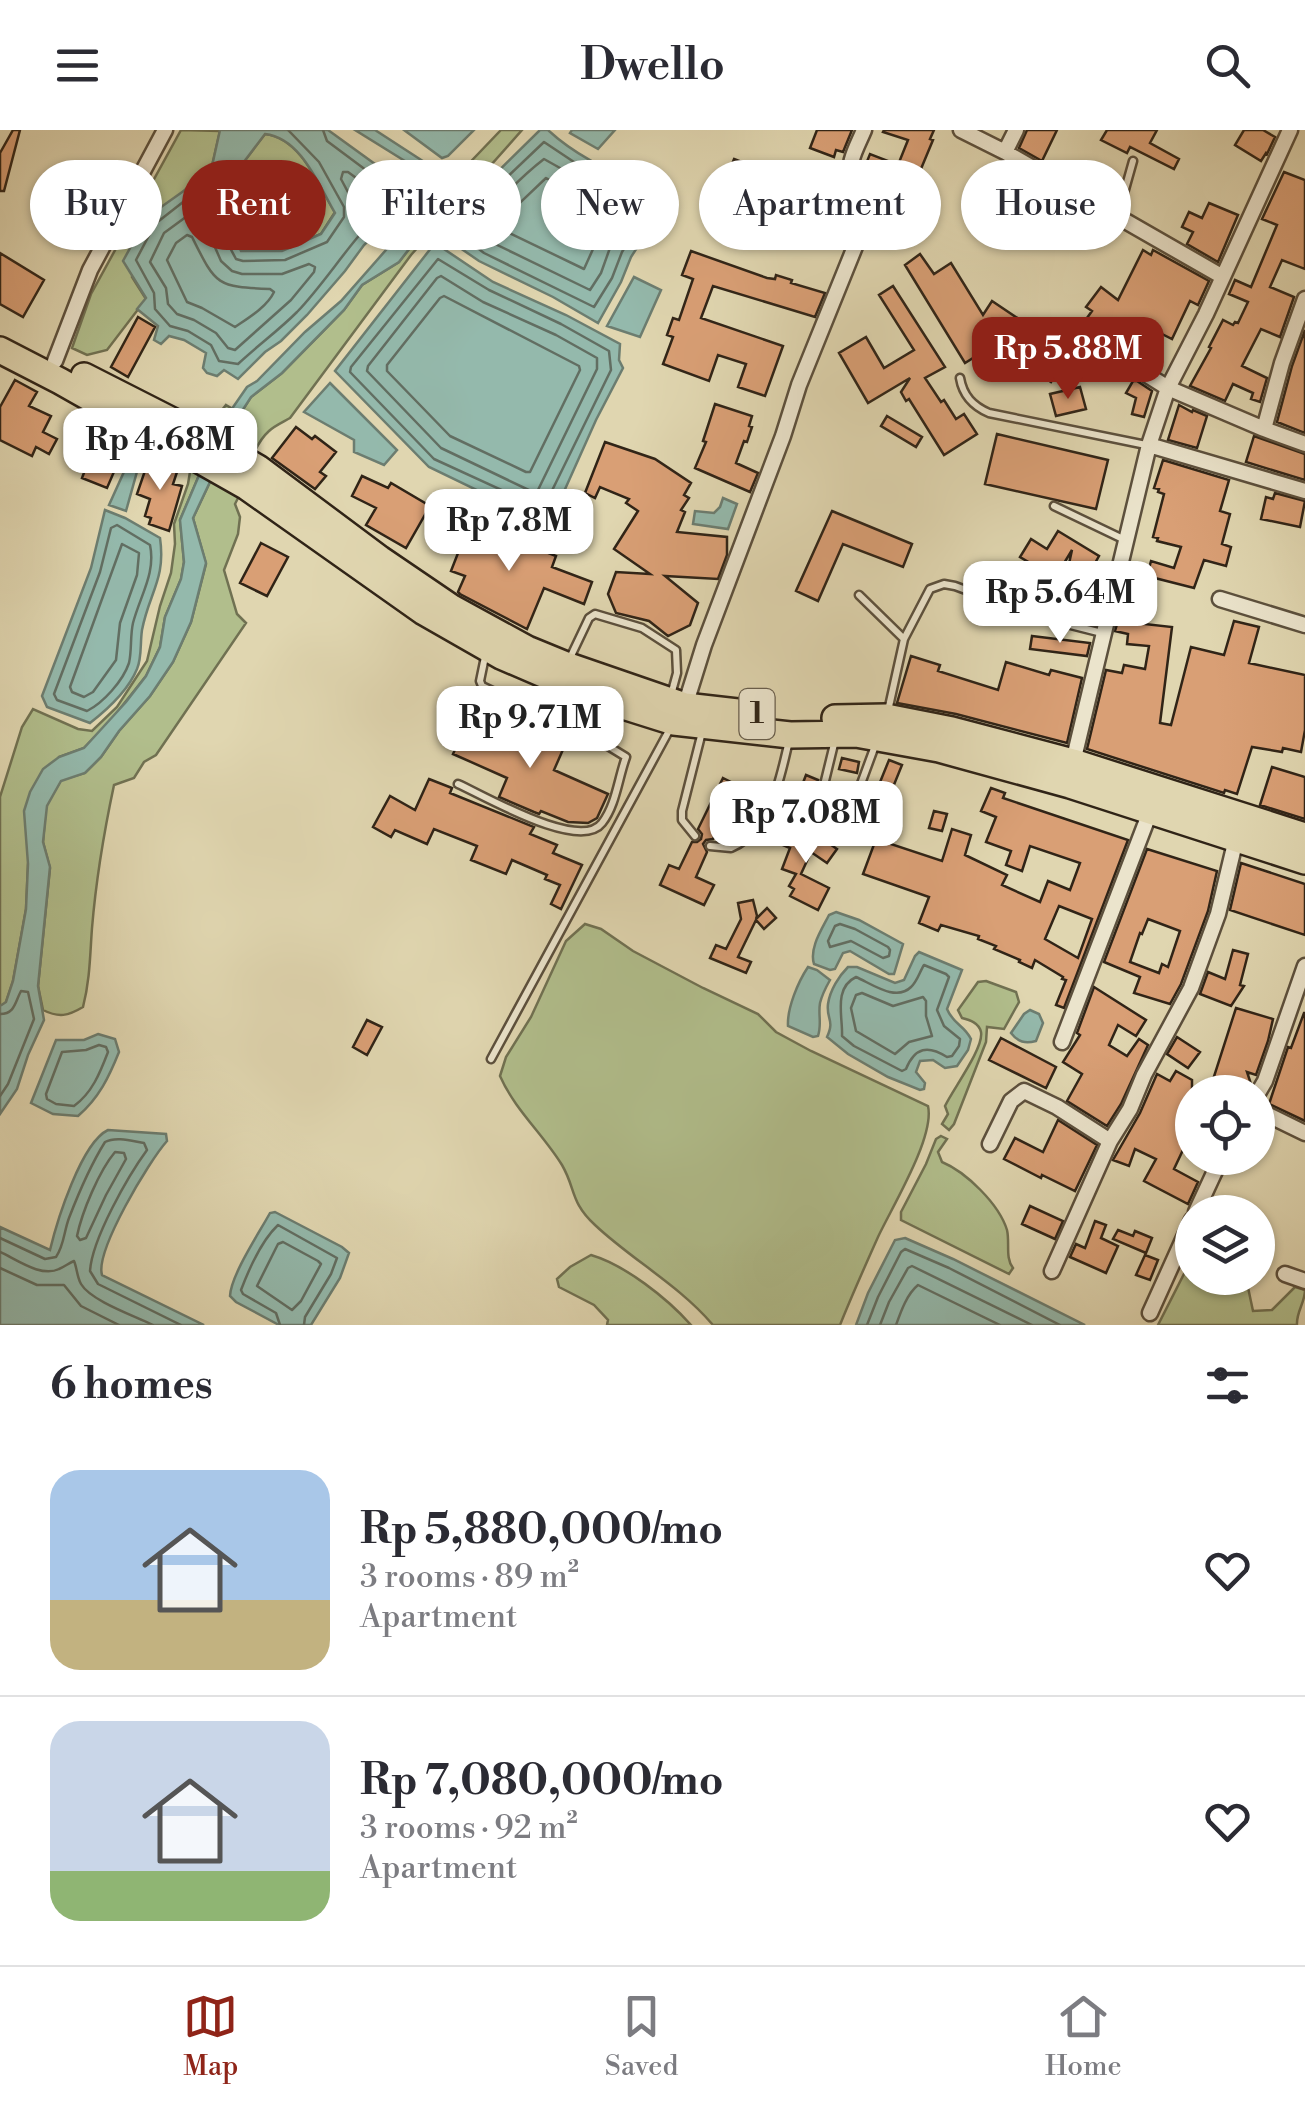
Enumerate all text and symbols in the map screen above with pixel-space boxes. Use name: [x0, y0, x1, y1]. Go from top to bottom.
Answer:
text: Dwello: [580, 37, 725, 94]
icon: menu: [50, 38, 105, 93]
icon: search: [1200, 38, 1255, 93]
chip: Buy: [30, 160, 162, 250]
chip: Rent: [182, 160, 326, 250]
chip: Filters: [346, 160, 521, 250]
chip: New: [541, 160, 679, 250]
chip: Apartment: [699, 160, 941, 250]
chip: House: [961, 160, 1131, 250]
pin: Rp 5.88M: [965, 317, 1171, 402]
text: Rp 5.88M: [994, 329, 1142, 369]
pin: Rp 4.68M: [57, 408, 263, 493]
text: Rp 4.68M: [85, 420, 235, 460]
pin: Rp 7.8M: [417, 489, 601, 574]
text: Rp 7.8M: [446, 501, 572, 541]
pin: Rp 5.64M: [957, 561, 1163, 646]
text: Rp 5.64M: [985, 573, 1135, 613]
pin: Rp 9.71M: [427, 686, 633, 771]
road number: 1: [740, 689, 774, 739]
text: Rp 9.71M: [459, 698, 601, 738]
pin: Rp 7.08M: [703, 781, 909, 866]
text: Rp 7.08M: [732, 793, 880, 833]
map controls: [1175, 1075, 1275, 1295]
button: locate: [1175, 1075, 1275, 1175]
button: layers: [1175, 1195, 1275, 1295]
icon: filters: [1200, 1358, 1255, 1413]
text: 6 homes: [50, 1359, 213, 1412]
text: Rp 5,880,000/mo: [360, 1504, 723, 1557]
icon: home: [130, 1510, 250, 1630]
icon: heart: [1200, 1543, 1255, 1598]
text: 3 rooms · 89 m²: [360, 1557, 579, 1597]
text: Apartment: [360, 1597, 517, 1637]
text: Rp 7,080,000/mo: [360, 1755, 723, 1808]
icon: home: [130, 1761, 250, 1881]
icon: heart: [1200, 1794, 1255, 1849]
text: 3 rooms · 92 m²: [360, 1808, 578, 1848]
text: Apartment: [360, 1848, 517, 1888]
tab: Map: [183, 1989, 238, 2084]
tab: Saved: [605, 1989, 678, 2084]
tab: Home: [1045, 1989, 1122, 2084]

